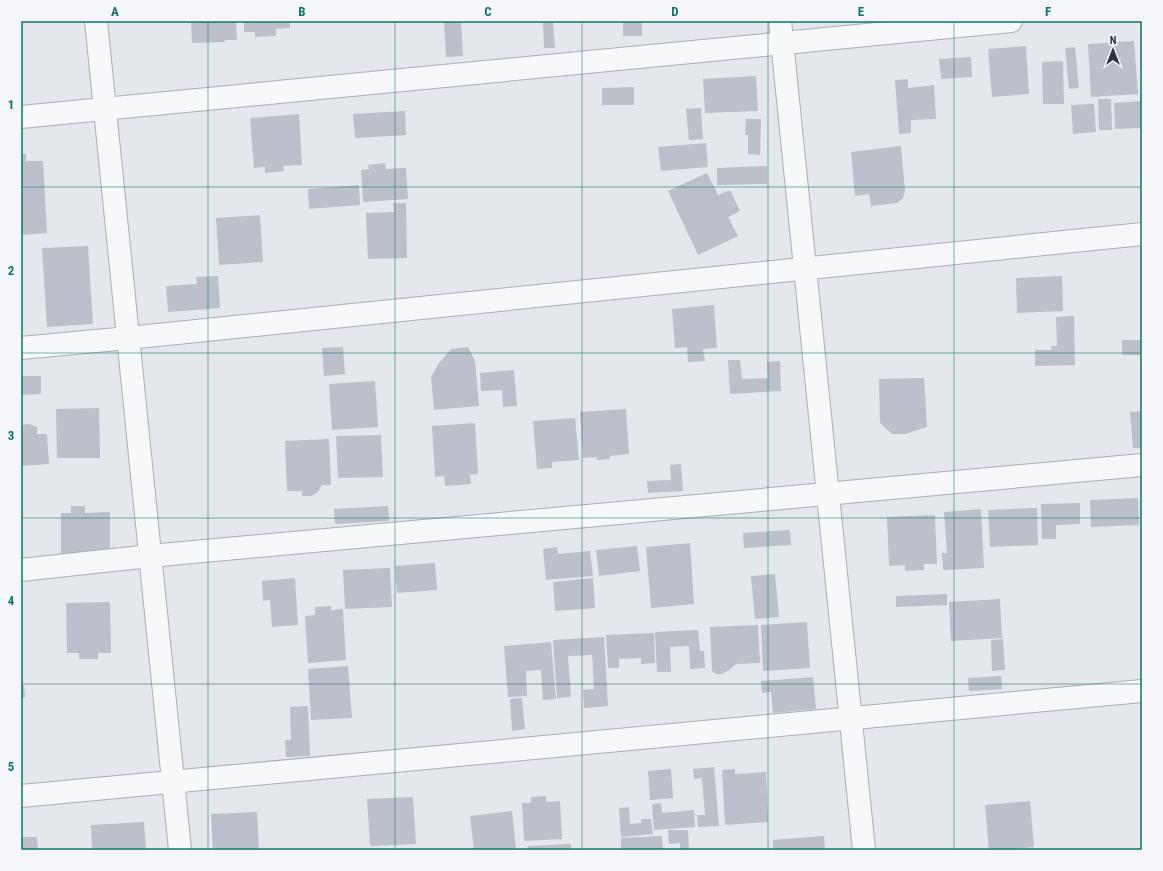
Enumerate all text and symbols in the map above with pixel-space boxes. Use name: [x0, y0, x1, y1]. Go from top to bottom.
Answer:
text: A: [111, 4, 119, 19]
text: B: [298, 4, 306, 19]
text: C: [484, 4, 492, 19]
text: D: [671, 4, 679, 19]
text: E: [858, 4, 865, 19]
text: F: [1045, 4, 1051, 19]
north arrow: [1093, 30, 1133, 70]
text: N: [1110, 34, 1117, 47]
text: 1: [8, 97, 14, 112]
text: 2: [8, 263, 15, 278]
text: 3: [8, 428, 14, 443]
text: 4: [8, 593, 15, 608]
text: 5: [8, 759, 15, 774]

